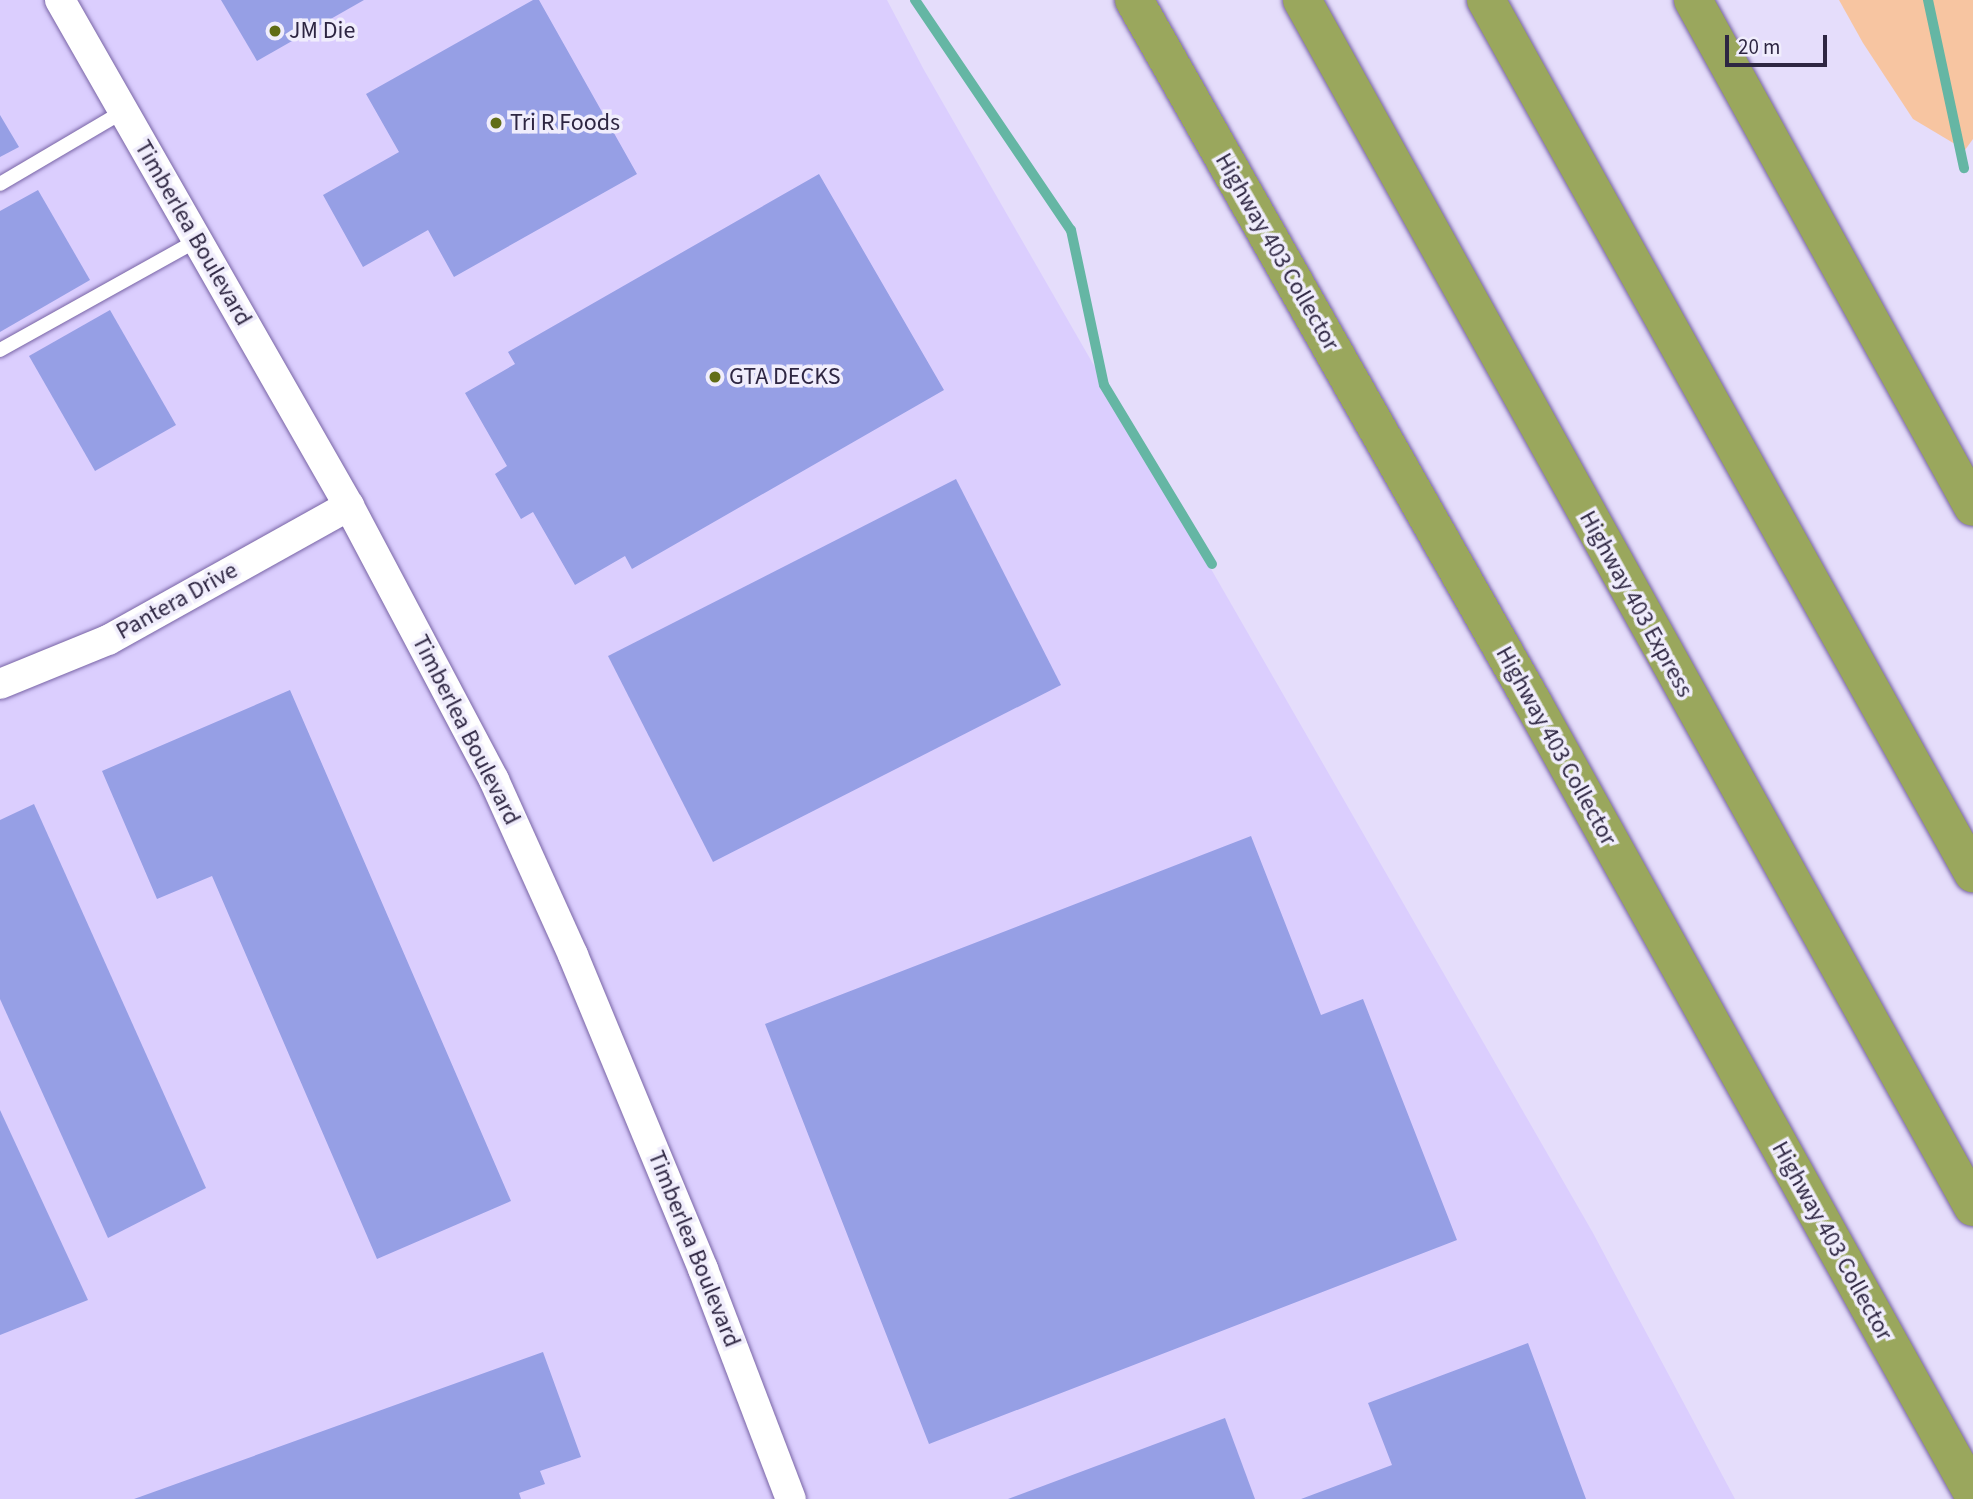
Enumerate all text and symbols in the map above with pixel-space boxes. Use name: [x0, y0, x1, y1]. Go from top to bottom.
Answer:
place label: JM Die: [289, 17, 355, 45]
scale bar: [1728, 21, 1829, 65]
marker: JM Die: [267, 23, 283, 39]
text: 20 m: [1738, 32, 1780, 62]
place label: Tri R Foods: [510, 109, 620, 137]
marker: Tri R Foods: [488, 115, 504, 131]
street label: Timberlea Boulevard: [128, 135, 258, 331]
street label: Highway 403 Collector: [1209, 148, 1345, 356]
place label: GTA DECKS: [729, 363, 841, 391]
marker: GTA DECKS: [707, 369, 723, 385]
street label: Highway 403 Express: [1573, 506, 1699, 702]
street label: Pantera Drive: [111, 556, 243, 646]
street label: Timberlea Boulevard: [406, 630, 526, 830]
street label: Highway 403 Collector: [1489, 641, 1623, 851]
street label: Highway 403 Collector: [1765, 1136, 1899, 1346]
street label: Timberlea Boulevard: [641, 1147, 747, 1351]

